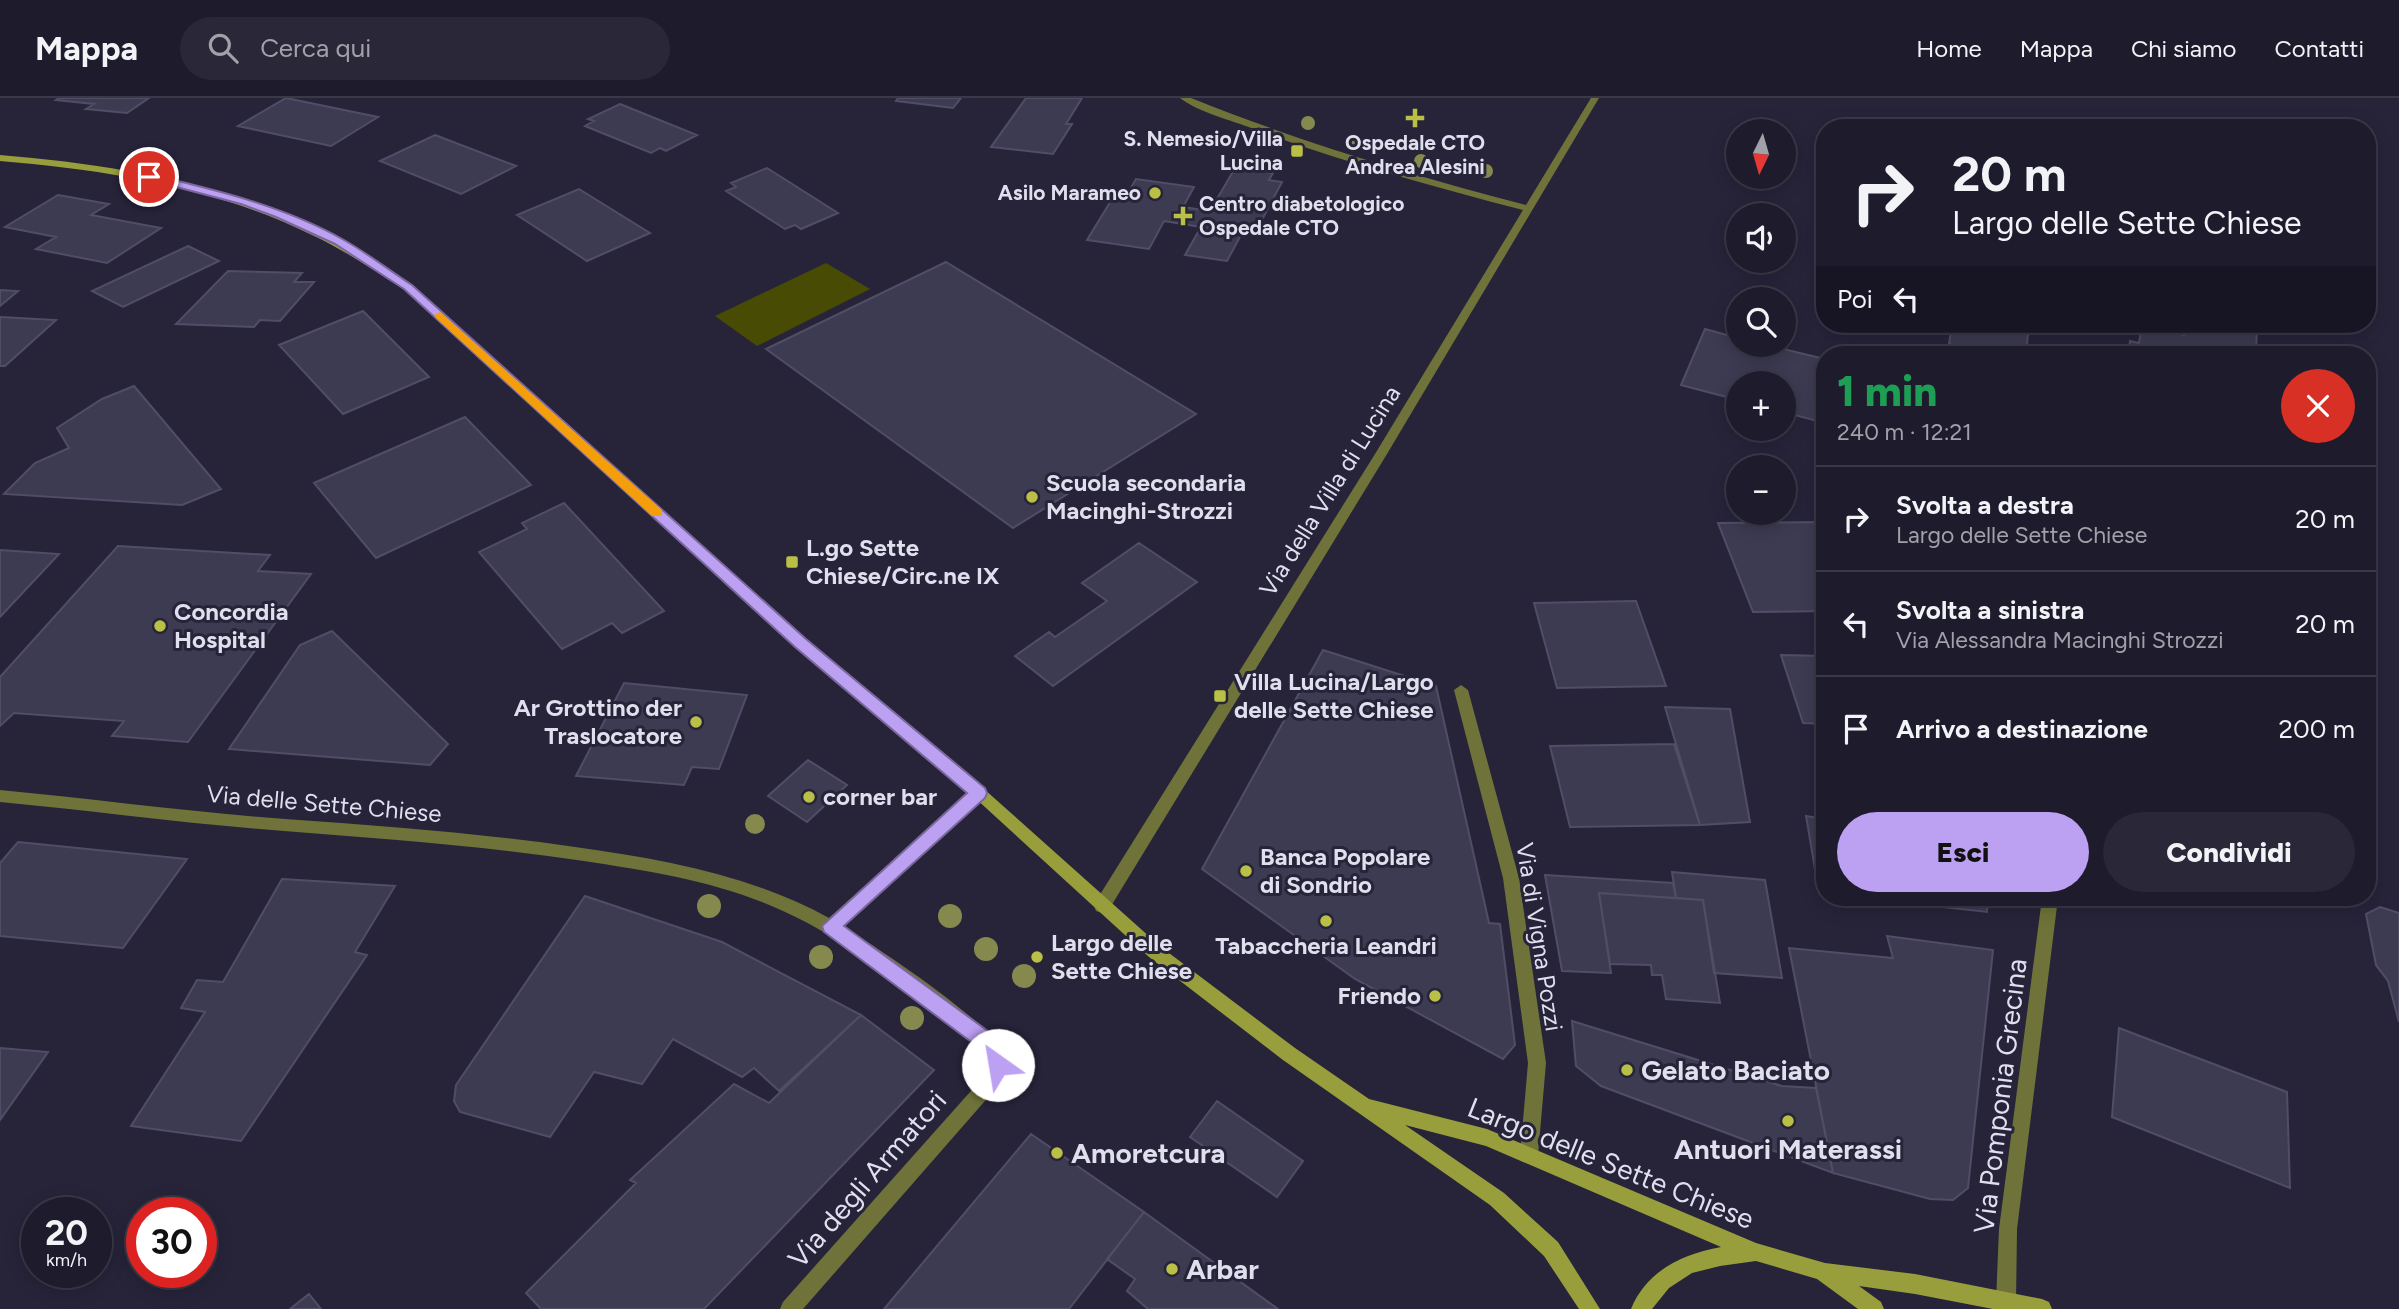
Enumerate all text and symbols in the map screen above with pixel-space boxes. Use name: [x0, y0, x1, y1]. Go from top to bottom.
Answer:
search box: [180, 17, 670, 80]
text: Mappa: [35, 29, 138, 68]
icon: search: [204, 29, 242, 67]
text: Cerca qui: [260, 32, 371, 64]
text: Home: [1916, 34, 1982, 63]
text: Mappa: [2020, 34, 2093, 63]
text: Chi siamo: [2131, 34, 2236, 63]
text: Contatti: [2274, 34, 2364, 63]
marker: Ospedale CTO Andrea Alesini: [1405, 108, 1425, 128]
north arrow: [1726, 119, 1796, 189]
map controls: [1726, 119, 1796, 525]
place label: S. Nemesio/Villa Lucina: [1123, 126, 1283, 175]
place label: Ospedale CTO Andrea Alesini: [1345, 130, 1485, 179]
marker: S. Nemesio/Villa Lucina: [1289, 143, 1305, 159]
text: 20 m: [1952, 144, 2067, 203]
pin: [119, 147, 179, 207]
icon: right: [1837, 147, 1928, 238]
icon: arrive: [130, 158, 168, 196]
place label: Asilo Marameo: [998, 180, 1141, 205]
marker: Asilo Marameo: [1147, 185, 1163, 201]
place label: Centro diabetologico Ospedale CTO: [1199, 191, 1404, 240]
button: sound: [1726, 203, 1796, 273]
text: Largo delle Sette Chiese: [1952, 204, 2302, 242]
marker: Centro diabetologico Ospedale CTO: [1173, 206, 1193, 226]
icon: left: [1887, 280, 1925, 318]
text: Poi: [1837, 283, 1873, 315]
button: search: [1726, 287, 1796, 357]
text: 1 min: [1837, 366, 1937, 417]
button: close: [2281, 369, 2355, 443]
button: +: [1726, 371, 1796, 441]
street label: Via della Villa di Lucina: [1253, 380, 1406, 601]
text: 240 m · 12:21: [1837, 418, 1972, 446]
button: −: [1726, 455, 1796, 525]
place label: Scuola secondaria Macinghi-Strozzi: [1046, 468, 1246, 525]
marker: Scuola secondaria Macinghi-Strozzi: [1024, 489, 1040, 505]
text: Svolta a destra: [1896, 489, 2074, 521]
icon: right: [1837, 500, 1875, 538]
text: 20 m: [2295, 503, 2355, 535]
text: Largo delle Sette Chiese: [1896, 521, 2147, 549]
place label: L.go Sette Chiese/Circ.ne IX: [806, 533, 1000, 590]
marker: L.go Sette Chiese/Circ.ne IX: [784, 554, 800, 570]
text: Svolta a sinistra: [1896, 594, 2084, 626]
place label: Concordia Hospital: [174, 597, 288, 654]
icon: left: [1837, 605, 1875, 643]
text: 20 m: [2295, 608, 2355, 640]
marker: Concordia Hospital: [152, 618, 168, 634]
text: Via Alessandra Macinghi Strozzi: [1896, 626, 2224, 654]
place label: Villa Lucina/Largo delle Sette Chiese: [1234, 667, 1434, 724]
marker: Villa Lucina/Largo delle Sette Chiese: [1212, 688, 1228, 704]
place label: Ar Grottino der Traslocatore: [514, 693, 682, 750]
icon: arrive: [1837, 710, 1875, 748]
text: Arrivo a destinazione: [1896, 713, 2148, 745]
text: 200 m: [2279, 713, 2355, 745]
marker: Ar Grottino der Traslocatore: [688, 714, 704, 730]
street label: Via delle Sette Chiese: [205, 779, 443, 828]
place label: corner bar: [823, 782, 937, 811]
marker: corner bar: [801, 789, 817, 805]
button: Esci: [1837, 812, 2089, 892]
button: Condividi: [2103, 812, 2355, 892]
street label: Via di Vigna Pozzi: [1510, 841, 1569, 1033]
place label: Banca Popolare di Sondrio: [1260, 842, 1430, 899]
marker: Banca Popolare di Sondrio: [1238, 863, 1254, 879]
marker: Tabaccheria Leandri: [1318, 913, 1334, 929]
place label: Largo delle Sette Chiese: [1051, 928, 1192, 985]
place label: Tabaccheria Leandri: [1215, 931, 1437, 960]
marker: Largo delle Sette Chiese: [1029, 949, 1045, 965]
street label: Via Pomponia Grecina: [1966, 957, 2034, 1235]
place label: Friendo: [1337, 981, 1421, 1010]
marker: Friendo: [1427, 988, 1443, 1004]
position arrow: [961, 1028, 1035, 1102]
place label: Gelato Baciato: [1641, 1053, 1830, 1087]
marker: Gelato Baciato: [1619, 1062, 1635, 1078]
street label: Via degli Armatori: [781, 1083, 953, 1275]
street label: Largo delle Sette Chiese: [1463, 1090, 1759, 1236]
marker: Antuori Materassi: [1780, 1113, 1796, 1129]
place label: Antuori Materassi: [1674, 1132, 1902, 1166]
place label: Amoretcura: [1071, 1136, 1226, 1170]
marker: Amoretcura: [1049, 1145, 1065, 1161]
speed limit sign: 30: [126, 1197, 217, 1288]
text: 20: [45, 1212, 88, 1254]
text: km/h: [46, 1249, 87, 1271]
place label: Arbar: [1186, 1252, 1259, 1286]
marker: Arbar: [1164, 1261, 1180, 1277]

